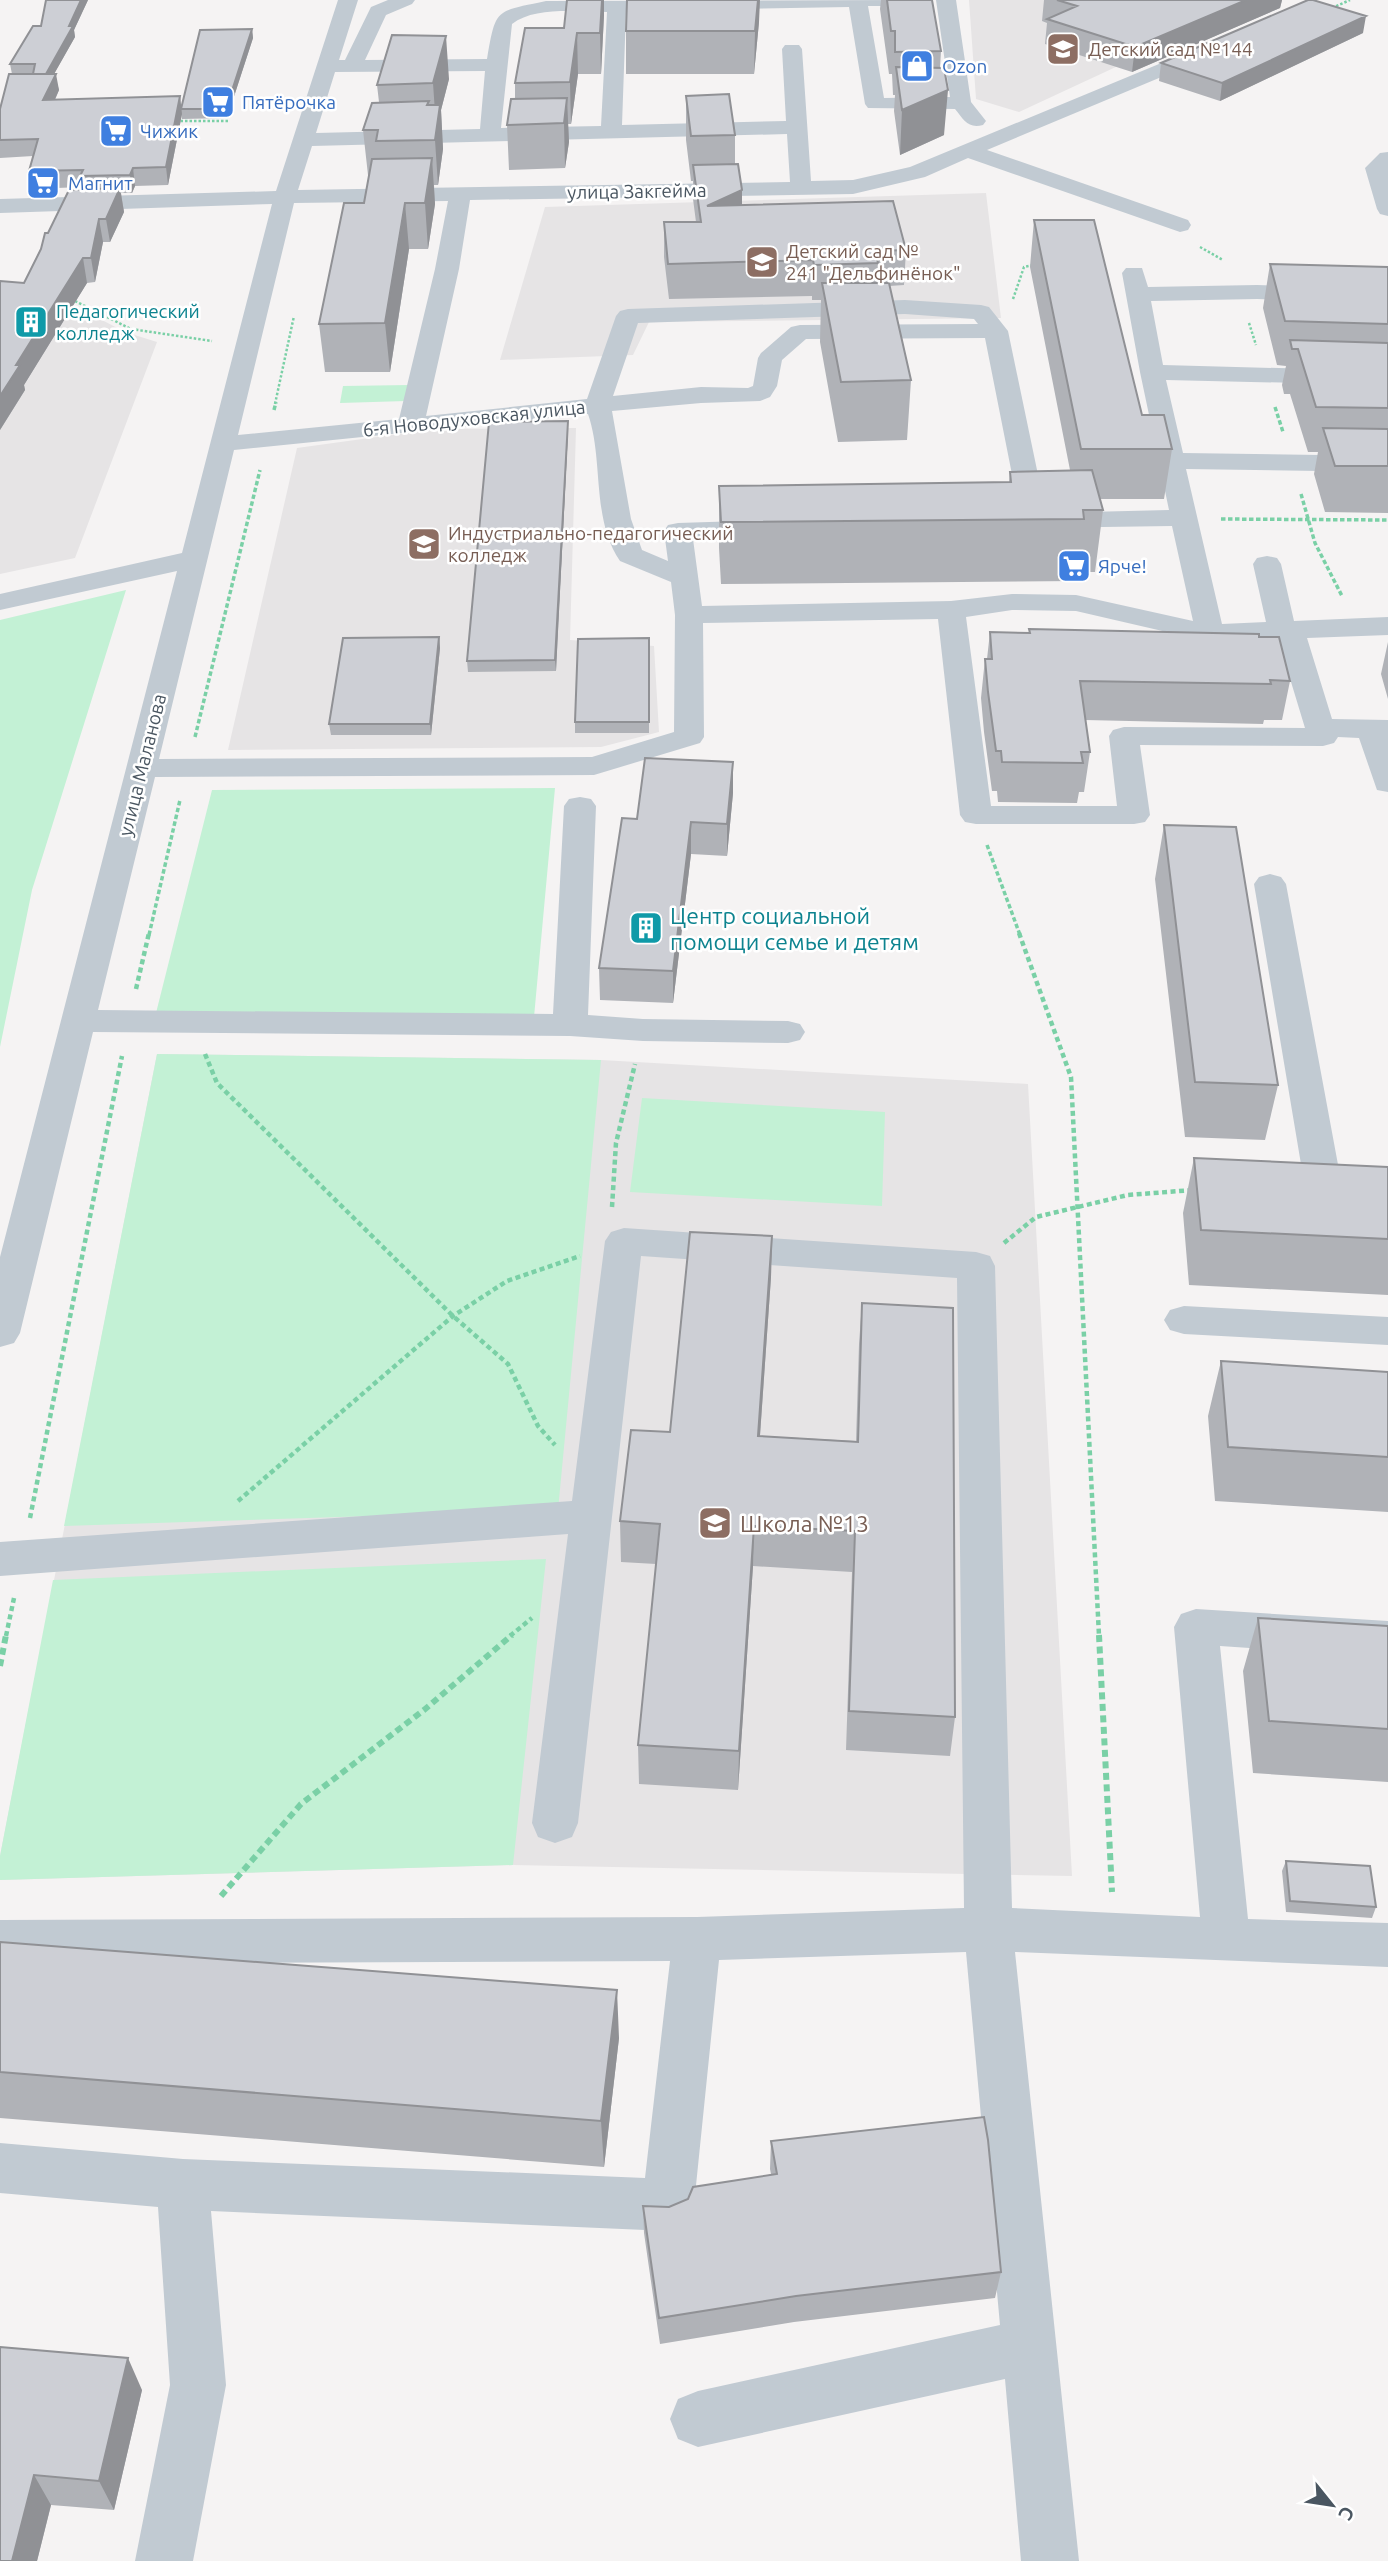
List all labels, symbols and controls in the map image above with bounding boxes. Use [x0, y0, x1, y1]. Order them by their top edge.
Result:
school or university icon: Детский сад №144 [1044, 30, 1082, 68]
place label: Детский сад №144 [1088, 38, 1253, 60]
shop icon: Ozon [898, 47, 936, 85]
place label: Ozon [942, 55, 987, 77]
supermarket icon: Пятёрочка [199, 83, 237, 121]
place label: Пятёрочка [242, 91, 336, 113]
supermarket icon: Чижик [97, 112, 135, 150]
place label: Чижик [140, 120, 198, 142]
supermarket icon: Магнит [24, 164, 62, 202]
place label: Магнит [68, 172, 133, 194]
street label: улица Закгейма [567, 179, 707, 203]
place label: Детский сад № 241 "Дельфинёнок" [786, 240, 961, 284]
school or university icon: Детский сад № 241 "Дельфинёнок" [743, 243, 781, 281]
place label: Педагогический колледж [56, 300, 200, 344]
building icon: Педагогический колледж [12, 303, 50, 341]
street label: 6-я Новодуховская улица [362, 395, 586, 441]
place label: Индустриально-педагогический колледж [448, 522, 734, 566]
school or university icon: Индустриально-педагогический колледж [405, 525, 443, 563]
supermarket icon: Ярче! [1055, 547, 1093, 585]
place label: Ярче! [1098, 555, 1147, 577]
street label: улица Маланова [114, 692, 170, 838]
place label: Центр социальной помощи семье и детям [670, 903, 919, 954]
building icon: Центр социальной помощи семье и детям [627, 909, 665, 947]
school or university icon: Школа №13 [696, 1504, 734, 1542]
place label: Школа №13 [740, 1511, 869, 1536]
north arrow [1297, 2470, 1367, 2540]
text: С [1334, 2503, 1359, 2524]

